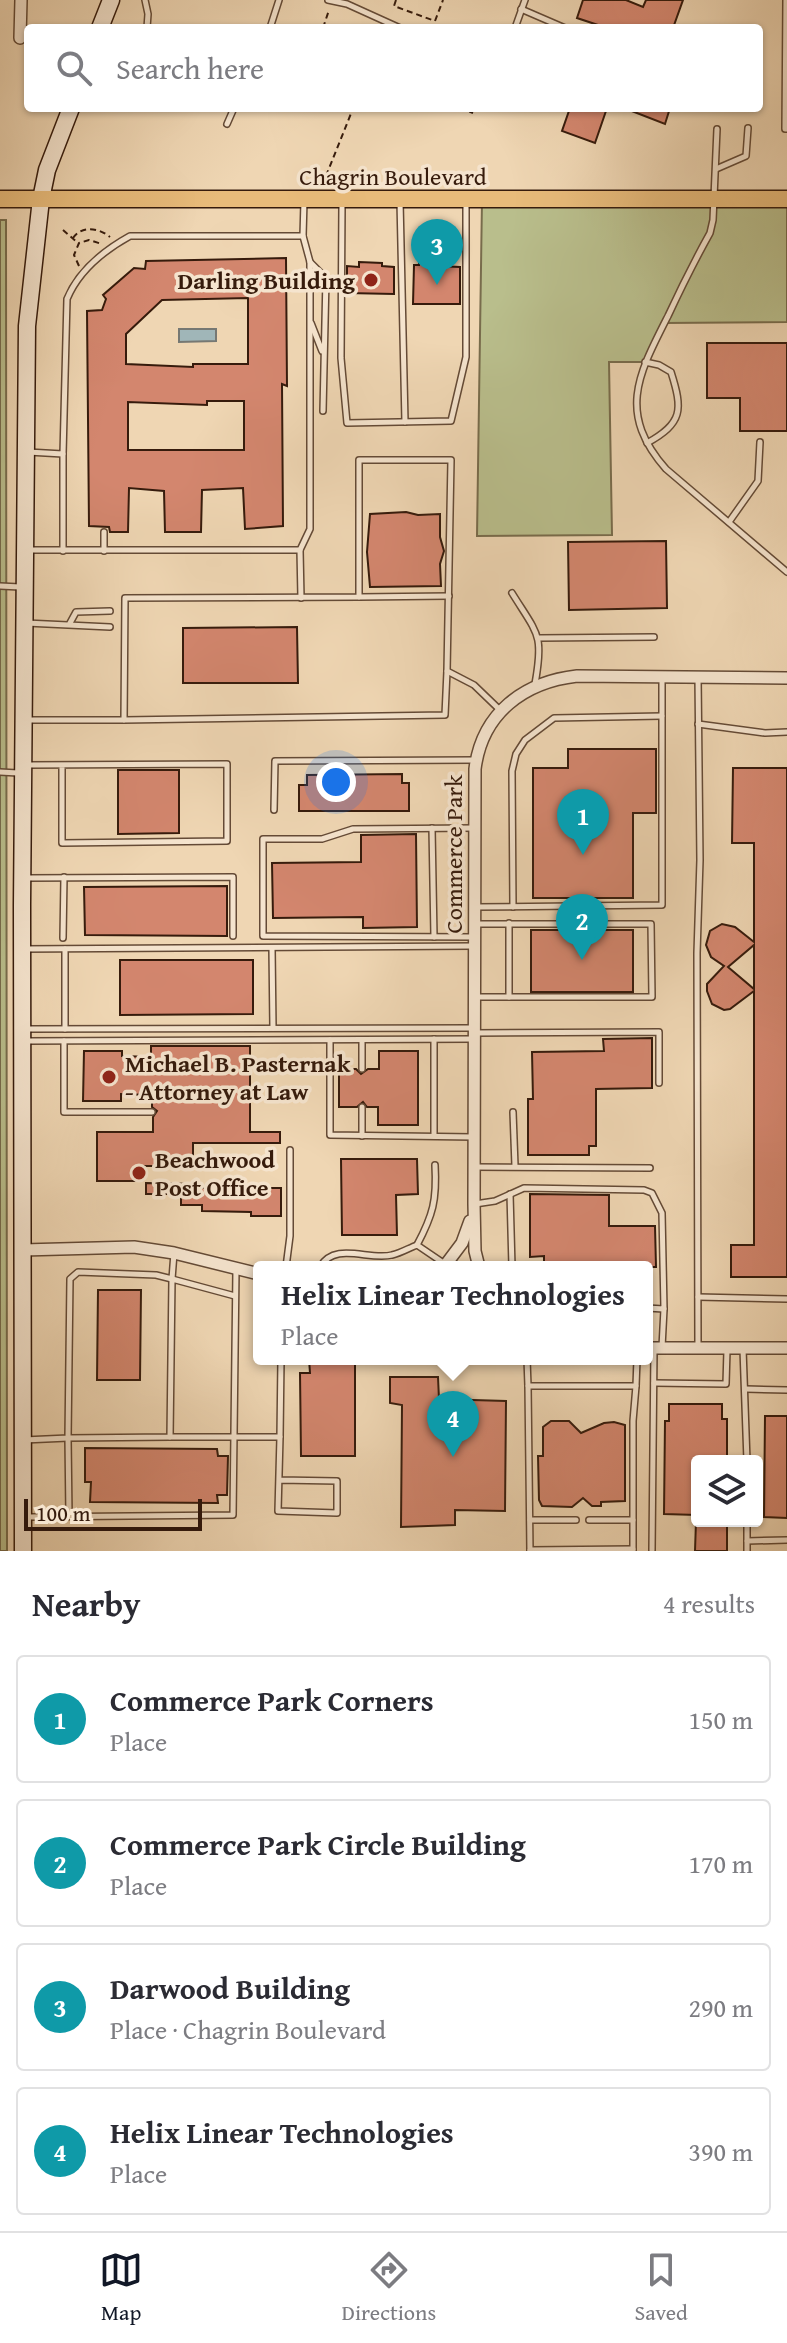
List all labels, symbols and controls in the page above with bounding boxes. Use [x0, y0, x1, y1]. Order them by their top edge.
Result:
search box [24, 24, 763, 112]
icon: search [52, 46, 96, 90]
text: Search here [116, 46, 264, 90]
street label: Chagrin Boulevard [299, 159, 487, 194]
pin: 3 [411, 219, 463, 285]
place label: Darling Building [178, 263, 355, 298]
marker: Darling Building [362, 271, 380, 289]
your location [316, 762, 356, 802]
street label: Commerce Park [436, 774, 471, 933]
pin: 1 [557, 789, 609, 855]
pin: 2 [556, 894, 608, 960]
place label: Michael B. Pasternak - Attorney at Law [125, 1046, 351, 1109]
marker: Michael B. Pasternak - Attorney at Law [100, 1068, 118, 1086]
place label: Beachwood Post Office [155, 1142, 275, 1205]
marker: Beachwood Post Office [130, 1164, 148, 1182]
popup [253, 1261, 653, 1365]
text: Helix Linear Technologies [281, 1272, 625, 1316]
text: Place [281, 1316, 338, 1355]
pin: 4 [427, 1391, 479, 1457]
map controls [691, 1455, 763, 1527]
button: layers [691, 1455, 763, 1527]
scale bar [24, 1495, 202, 1531]
text: 100 m [36, 1497, 91, 1529]
text: Nearby [32, 1579, 141, 1628]
text: 4 results [663, 1584, 755, 1623]
text: Commerce Park Corners [110, 1678, 434, 1722]
text: 1 [53, 1700, 67, 1739]
text: 150 m [688, 1700, 753, 1739]
text: Place [110, 1722, 167, 1761]
text: Commerce Park Circle Building [110, 1822, 526, 1866]
text: 2 [53, 1844, 67, 1883]
text: 170 m [688, 1844, 753, 1883]
text: Place [110, 1866, 167, 1905]
text: Darwood Building [110, 1966, 350, 2010]
text: 3 [53, 1988, 67, 2027]
text: 290 m [688, 1988, 753, 2027]
text: Place · Chagrin Boulevard [110, 2010, 386, 2049]
text: Helix Linear Technologies [110, 2110, 454, 2154]
text: 4 [53, 2132, 67, 2171]
text: 390 m [688, 2132, 753, 2171]
text: Place [110, 2154, 167, 2193]
tab: Map [99, 2248, 143, 2328]
tab: Directions [342, 2248, 436, 2328]
tab: Saved [635, 2248, 688, 2328]

